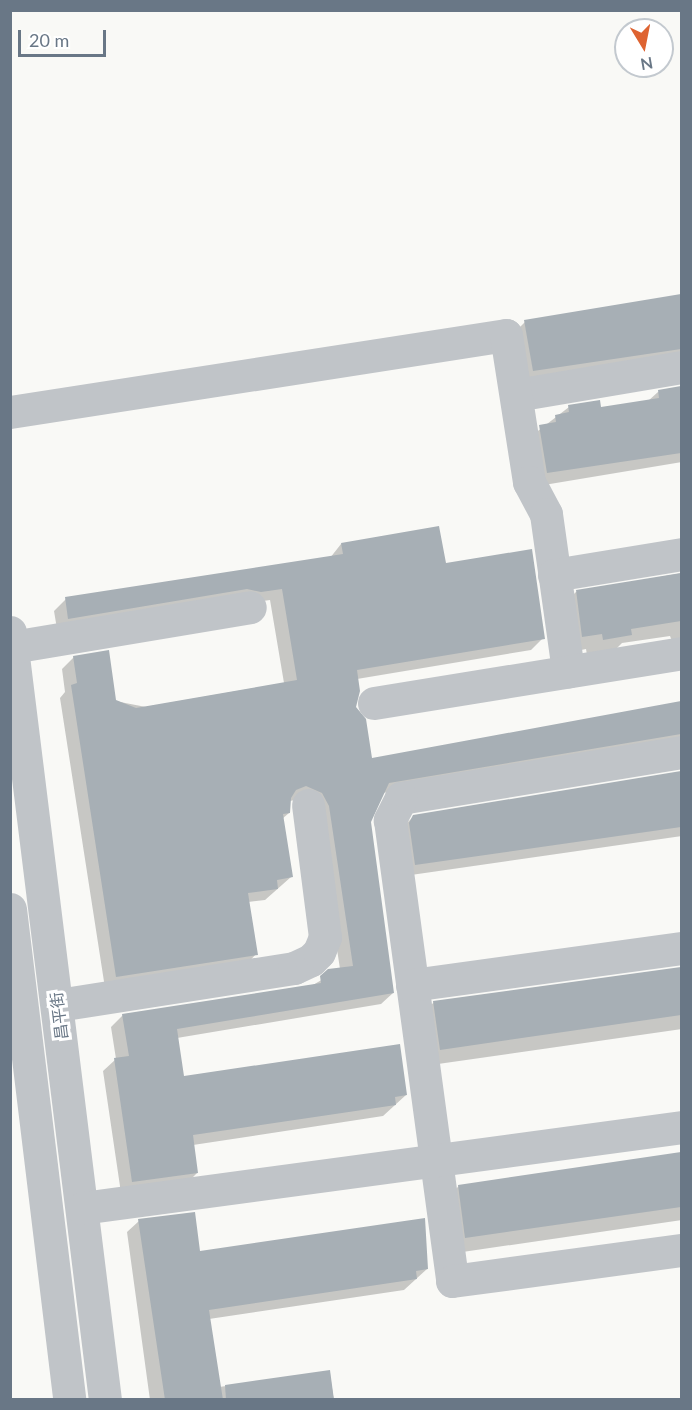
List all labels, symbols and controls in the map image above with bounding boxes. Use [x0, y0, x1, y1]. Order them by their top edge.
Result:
scale bar [21, 18, 110, 56]
north arrow [614, 18, 674, 78]
text: 20 m [29, 29, 69, 51]
text: N [639, 54, 655, 75]
street label: 昌平街 [47, 991, 71, 1041]

